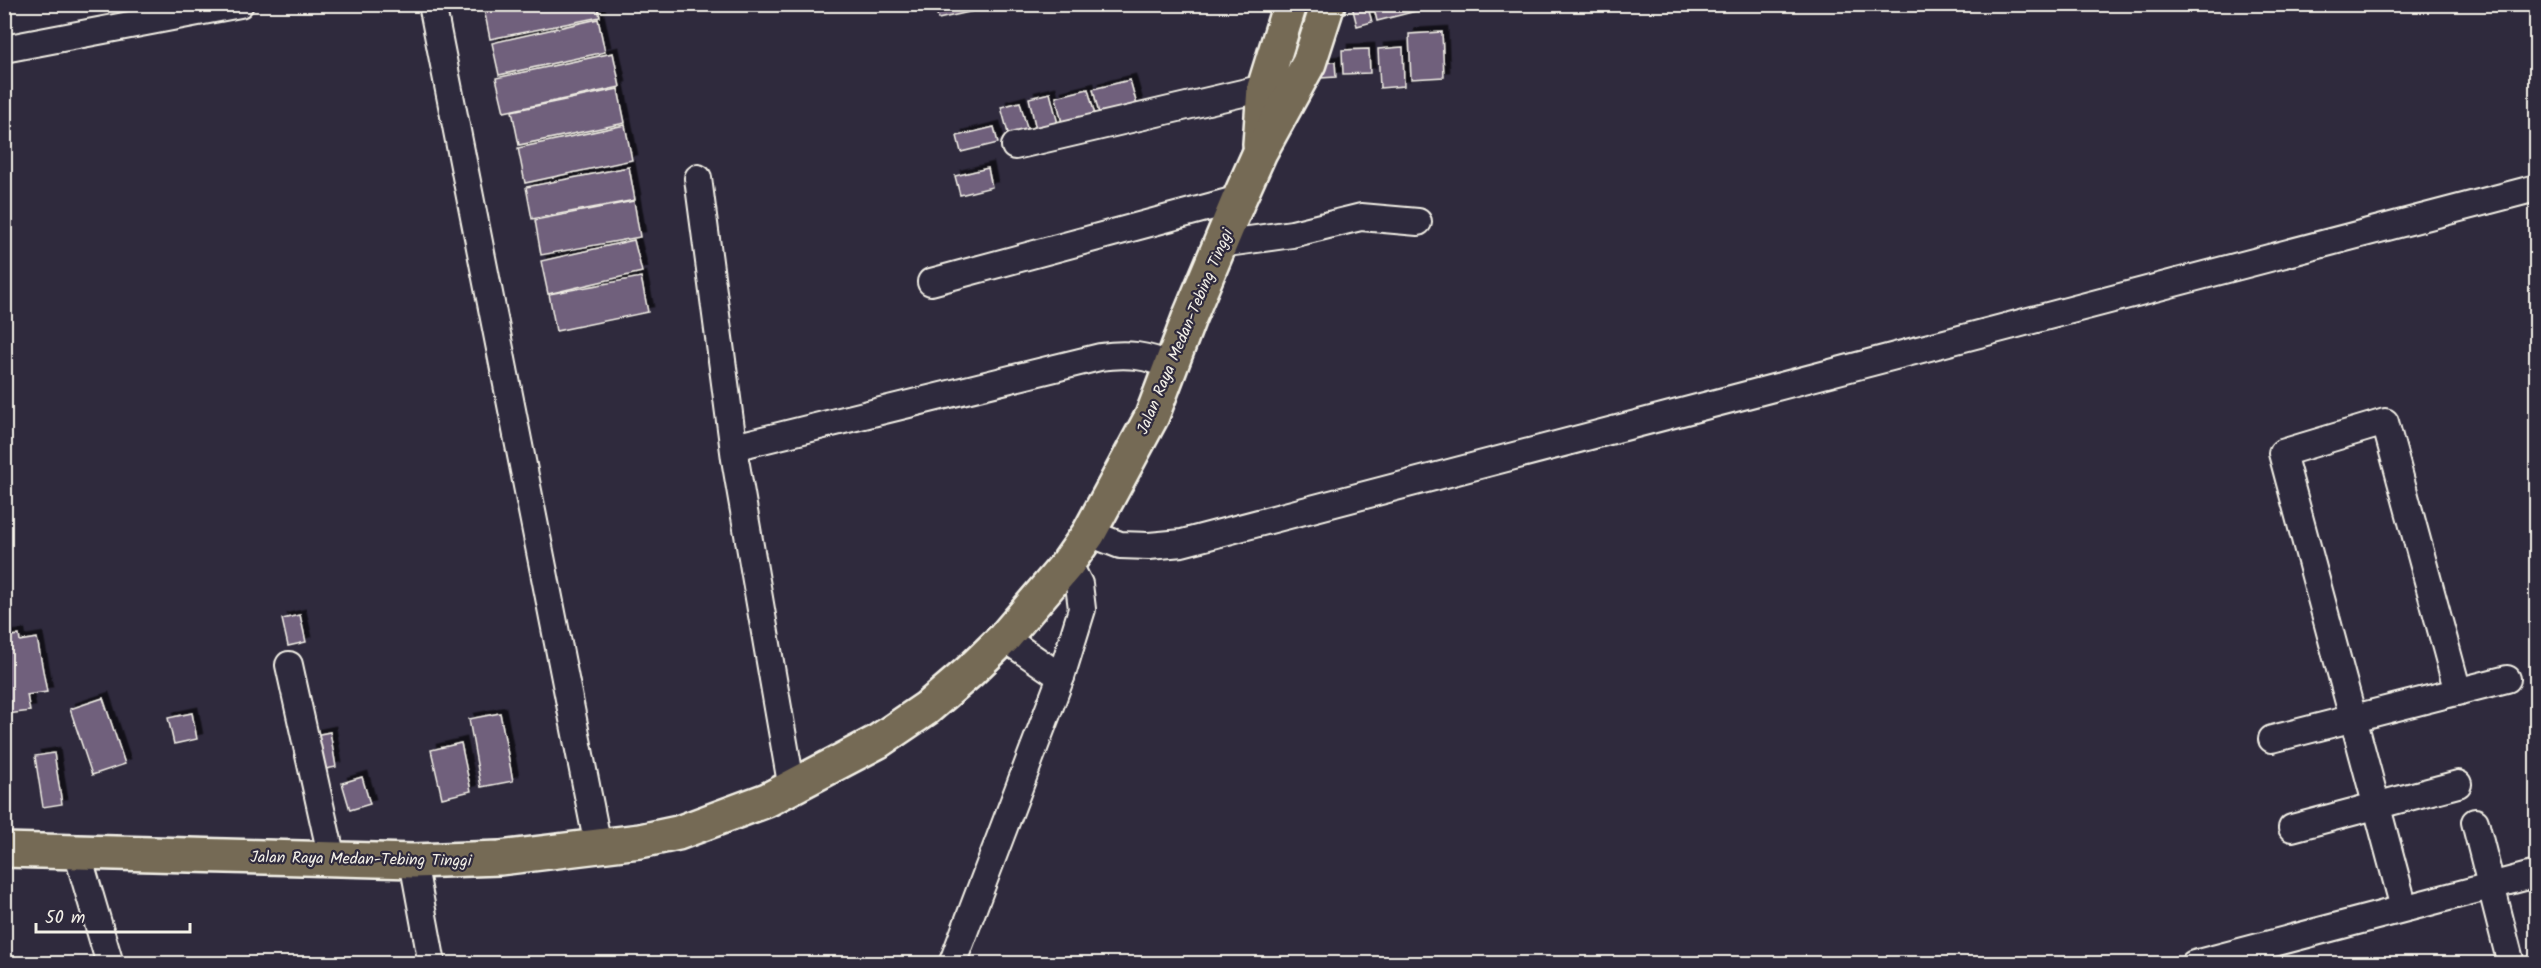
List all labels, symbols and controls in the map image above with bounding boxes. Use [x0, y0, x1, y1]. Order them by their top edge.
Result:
street label: Jalan Raya Medan-Tebing Tinggi [1131, 224, 1241, 438]
street label: Jalan Raya Medan-Tebing Tinggi [250, 845, 473, 874]
scale bar [36, 896, 190, 934]
text: 50 m [45, 904, 85, 933]

